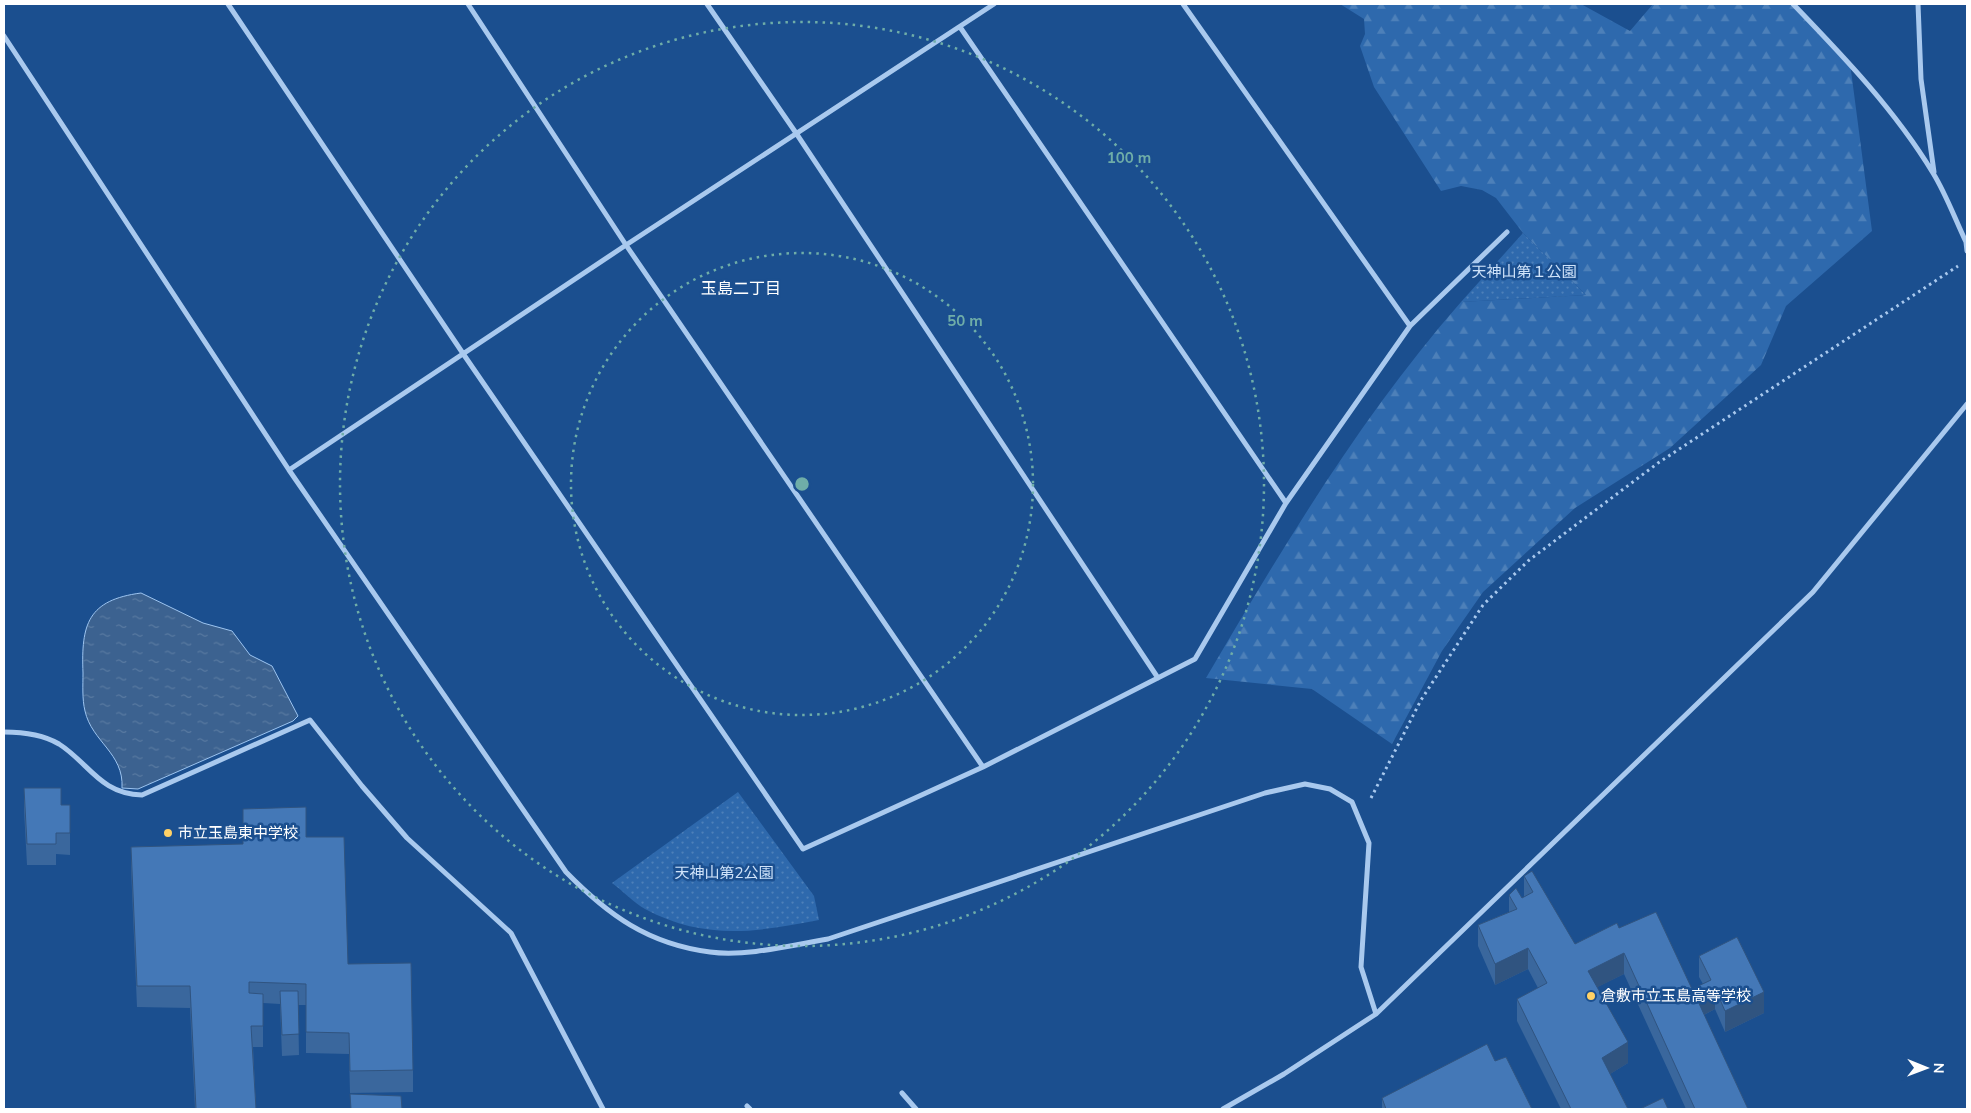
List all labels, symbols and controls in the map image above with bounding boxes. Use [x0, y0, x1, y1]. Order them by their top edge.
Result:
text: 100 m [1107, 148, 1151, 167]
park label: 天神山第１公園 [1471, 262, 1577, 281]
district label: 玉島二丁目 [701, 278, 781, 298]
text: 50 m [947, 311, 983, 330]
centre of rings [793, 475, 811, 493]
place label: 市立玉島東中学校 [178, 823, 298, 842]
marker: 市立玉島東中学校 [162, 827, 174, 839]
park label: 天神山第2公園 [674, 863, 774, 882]
place label: 倉敷市立玉島高等学校 [1601, 986, 1751, 1005]
marker: 倉敷市立玉島高等学校 [1585, 990, 1597, 1002]
north arrow [1901, 1043, 1951, 1093]
text: N [1930, 1063, 1948, 1074]

